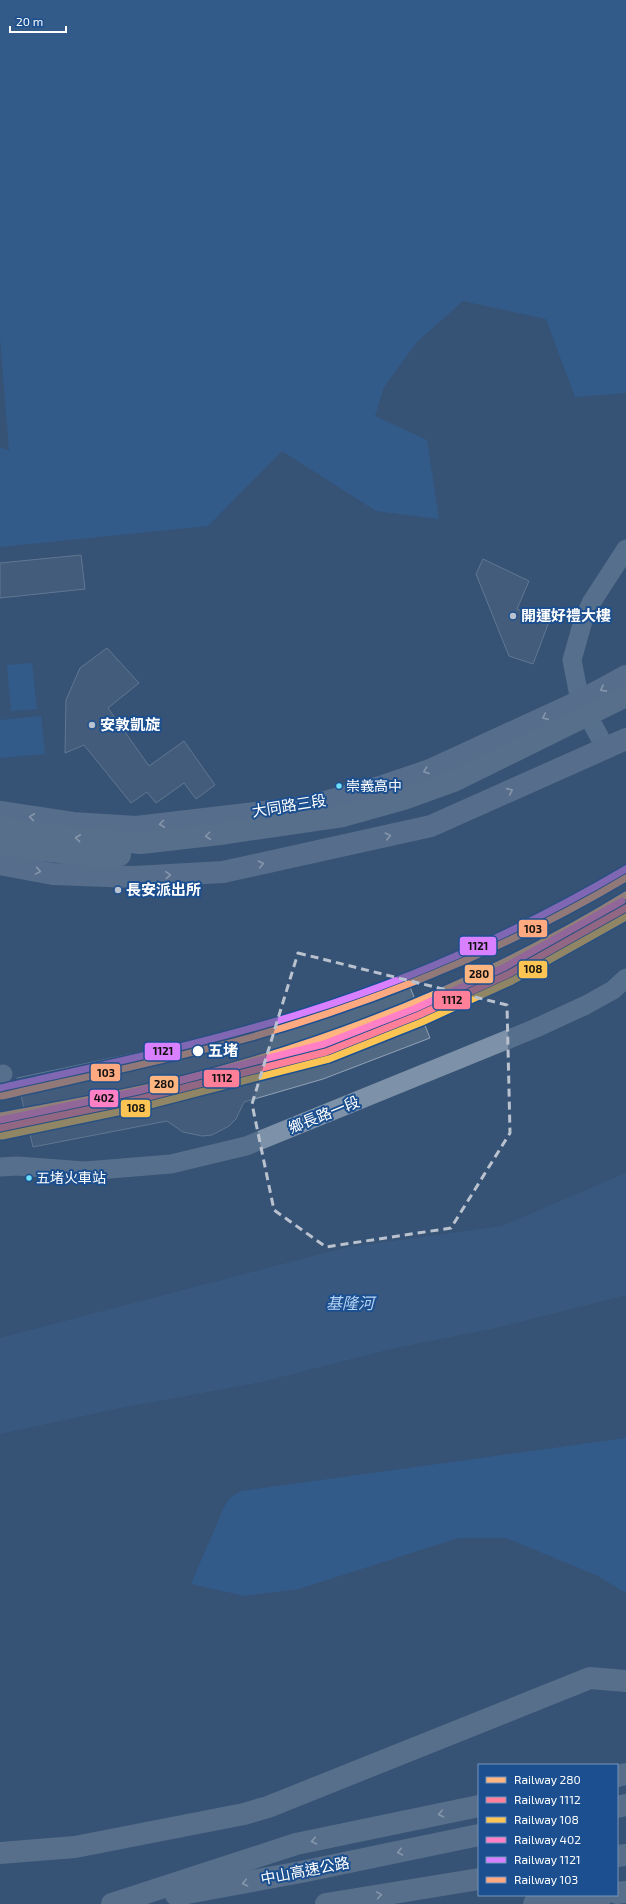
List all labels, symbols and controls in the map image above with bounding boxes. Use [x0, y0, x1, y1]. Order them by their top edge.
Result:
scale bar [10, 8, 66, 34]
text: 20 m [16, 14, 43, 28]
place label: 開運好禮大樓 [521, 606, 611, 624]
marker: 開運好禮大樓 [508, 611, 518, 621]
one-way arrow [600, 684, 607, 691]
one-way arrow [541, 712, 549, 720]
place label: 安敦凱旋 [100, 715, 161, 733]
marker: 安敦凱旋 [87, 720, 97, 730]
one-way arrow [423, 766, 430, 774]
place label: 崇義高中 [346, 777, 402, 794]
marker: 崇義高中 [334, 781, 344, 791]
one-way arrow [506, 788, 513, 796]
street label: 大同路三段 [250, 790, 327, 820]
one-way arrow [29, 813, 35, 822]
one-way arrow [159, 819, 165, 828]
one-way arrow [205, 831, 211, 840]
one-way arrow [385, 832, 391, 840]
one-way arrow [75, 834, 81, 843]
one-way arrow [258, 861, 264, 869]
one-way arrow [35, 866, 41, 875]
one-way arrow [165, 871, 171, 880]
place label: 長安派出所 [126, 880, 201, 898]
marker: 長安派出所 [113, 885, 123, 895]
line badge: 103 [518, 919, 548, 938]
text: 103 [524, 922, 542, 935]
line badge: 1121 [459, 936, 497, 956]
text: 1121 [468, 939, 488, 952]
line badge: 108 [518, 960, 548, 979]
text: 108 [524, 962, 542, 975]
line badge: 280 [464, 964, 494, 984]
text: 280 [469, 967, 489, 980]
line badge: 1112 [433, 990, 471, 1010]
text: 1112 [442, 993, 462, 1006]
place label: 五堵 [208, 1041, 238, 1059]
line badge: 1121 [144, 1042, 181, 1061]
text: 1121 [153, 1044, 173, 1057]
marker: 五堵 [191, 1044, 205, 1058]
line badge: 103 [90, 1063, 121, 1082]
text: 103 [97, 1066, 115, 1079]
line badge: 1112 [203, 1069, 240, 1088]
text: 1112 [212, 1071, 232, 1084]
line badge: 280 [149, 1075, 179, 1094]
text: 280 [154, 1077, 174, 1090]
line badge: 402 [89, 1089, 119, 1108]
text: 402 [94, 1091, 114, 1104]
street label: 鄉長路一段 [285, 1092, 362, 1136]
line badge: 108 [120, 1099, 151, 1118]
text: 108 [127, 1101, 145, 1114]
place label: 五堵火車站 [36, 1169, 106, 1186]
marker: 五堵火車站 [24, 1173, 34, 1183]
water label: 基隆河 [326, 1293, 377, 1312]
legend [478, 1764, 618, 1896]
text: Railway 280 [514, 1772, 581, 1786]
text: Railway 1112 [514, 1792, 581, 1806]
one-way arrow [438, 1809, 444, 1817]
text: Railway 108 [514, 1812, 579, 1826]
text: Railway 402 [514, 1832, 581, 1846]
one-way arrow [311, 1836, 317, 1844]
one-way arrow [397, 1847, 403, 1855]
text: Railway 1121 [514, 1852, 581, 1866]
street label: 中山高速公路 [259, 1853, 351, 1887]
text: Railway 103 [514, 1872, 578, 1886]
one-way arrow [242, 1878, 248, 1886]
one-way arrow [376, 1892, 382, 1900]

